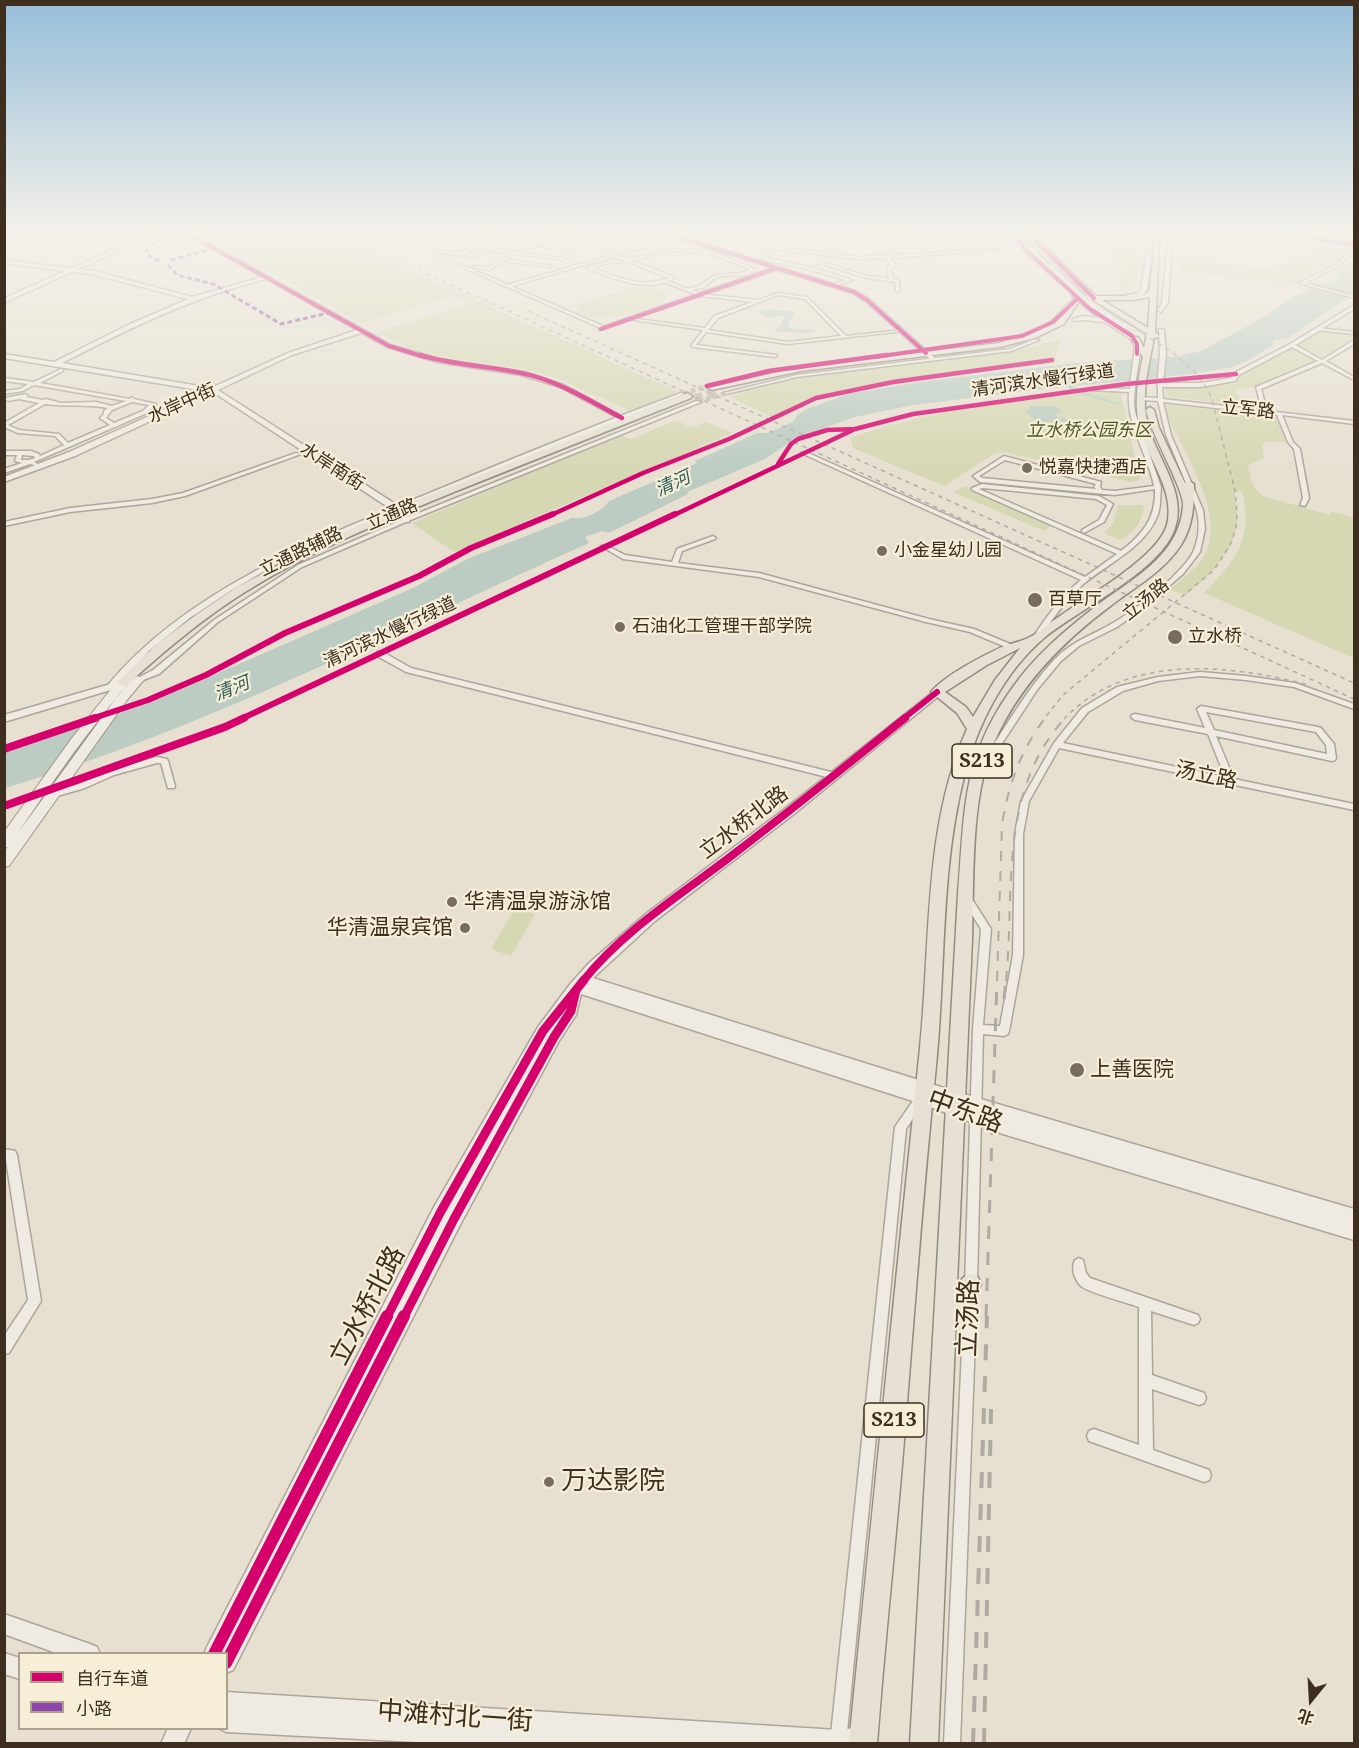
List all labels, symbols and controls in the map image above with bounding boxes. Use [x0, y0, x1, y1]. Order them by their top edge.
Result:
street label: 清河滨水慢行绿道 [970, 360, 1116, 402]
street label: 水岸中街 [145, 379, 219, 429]
street label: 立军路 [1220, 396, 1276, 424]
park label: 立水桥公园东区 [1026, 420, 1152, 442]
street label: 水岸南街 [296, 438, 368, 496]
place label: 悦嘉快捷酒店 [1039, 457, 1147, 479]
marker: 悦嘉快捷酒店 [1020, 461, 1034, 475]
water label: 清河 [652, 467, 694, 501]
street label: 立通路 [363, 495, 421, 535]
street label: 立通路辅路 [256, 523, 346, 581]
place label: 小金星幼儿园 [894, 540, 1002, 562]
marker: 小金星幼儿园 [875, 544, 889, 558]
street label: 立汤路 [1118, 575, 1174, 625]
place label: 百草厅 [1048, 589, 1102, 611]
marker: 百草厅 [1026, 591, 1044, 609]
street label: 清河滨水慢行绿道 [320, 593, 460, 673]
place label: 石油化工管理干部学院 [632, 616, 812, 638]
marker: 石油化工管理干部学院 [613, 620, 627, 634]
place label: 立水桥 [1188, 626, 1242, 648]
marker: 立水桥 [1166, 628, 1184, 646]
water label: 清河 [211, 672, 253, 706]
road number: S213 [952, 744, 1012, 778]
street label: 汤立路 [1173, 757, 1239, 795]
street label: 立水桥北路 [694, 781, 794, 865]
place label: 华清温泉游泳馆 [464, 889, 611, 915]
marker: 华清温泉游泳馆 [445, 895, 459, 909]
place label: 华清温泉宾馆 [327, 915, 453, 941]
marker: 华清温泉宾馆 [458, 921, 472, 935]
place label: 上善医院 [1090, 1057, 1174, 1083]
marker: 上善医院 [1068, 1061, 1086, 1079]
street label: 中东路 [923, 1084, 1007, 1140]
street label: 立水桥北路 [324, 1241, 412, 1371]
street label: 立汤路 [952, 1278, 986, 1358]
road number: S213 [864, 1403, 924, 1437]
place label: 万达影院 [561, 1466, 665, 1498]
marker: 万达影院 [542, 1475, 556, 1489]
legend [18, 1652, 228, 1730]
text: 自行车道 [76, 1666, 148, 1690]
north arrow [1281, 1670, 1341, 1730]
text: 小路 [76, 1696, 112, 1720]
street label: 中滩村北一街 [376, 1696, 534, 1738]
text: 北 [1294, 1704, 1316, 1730]

